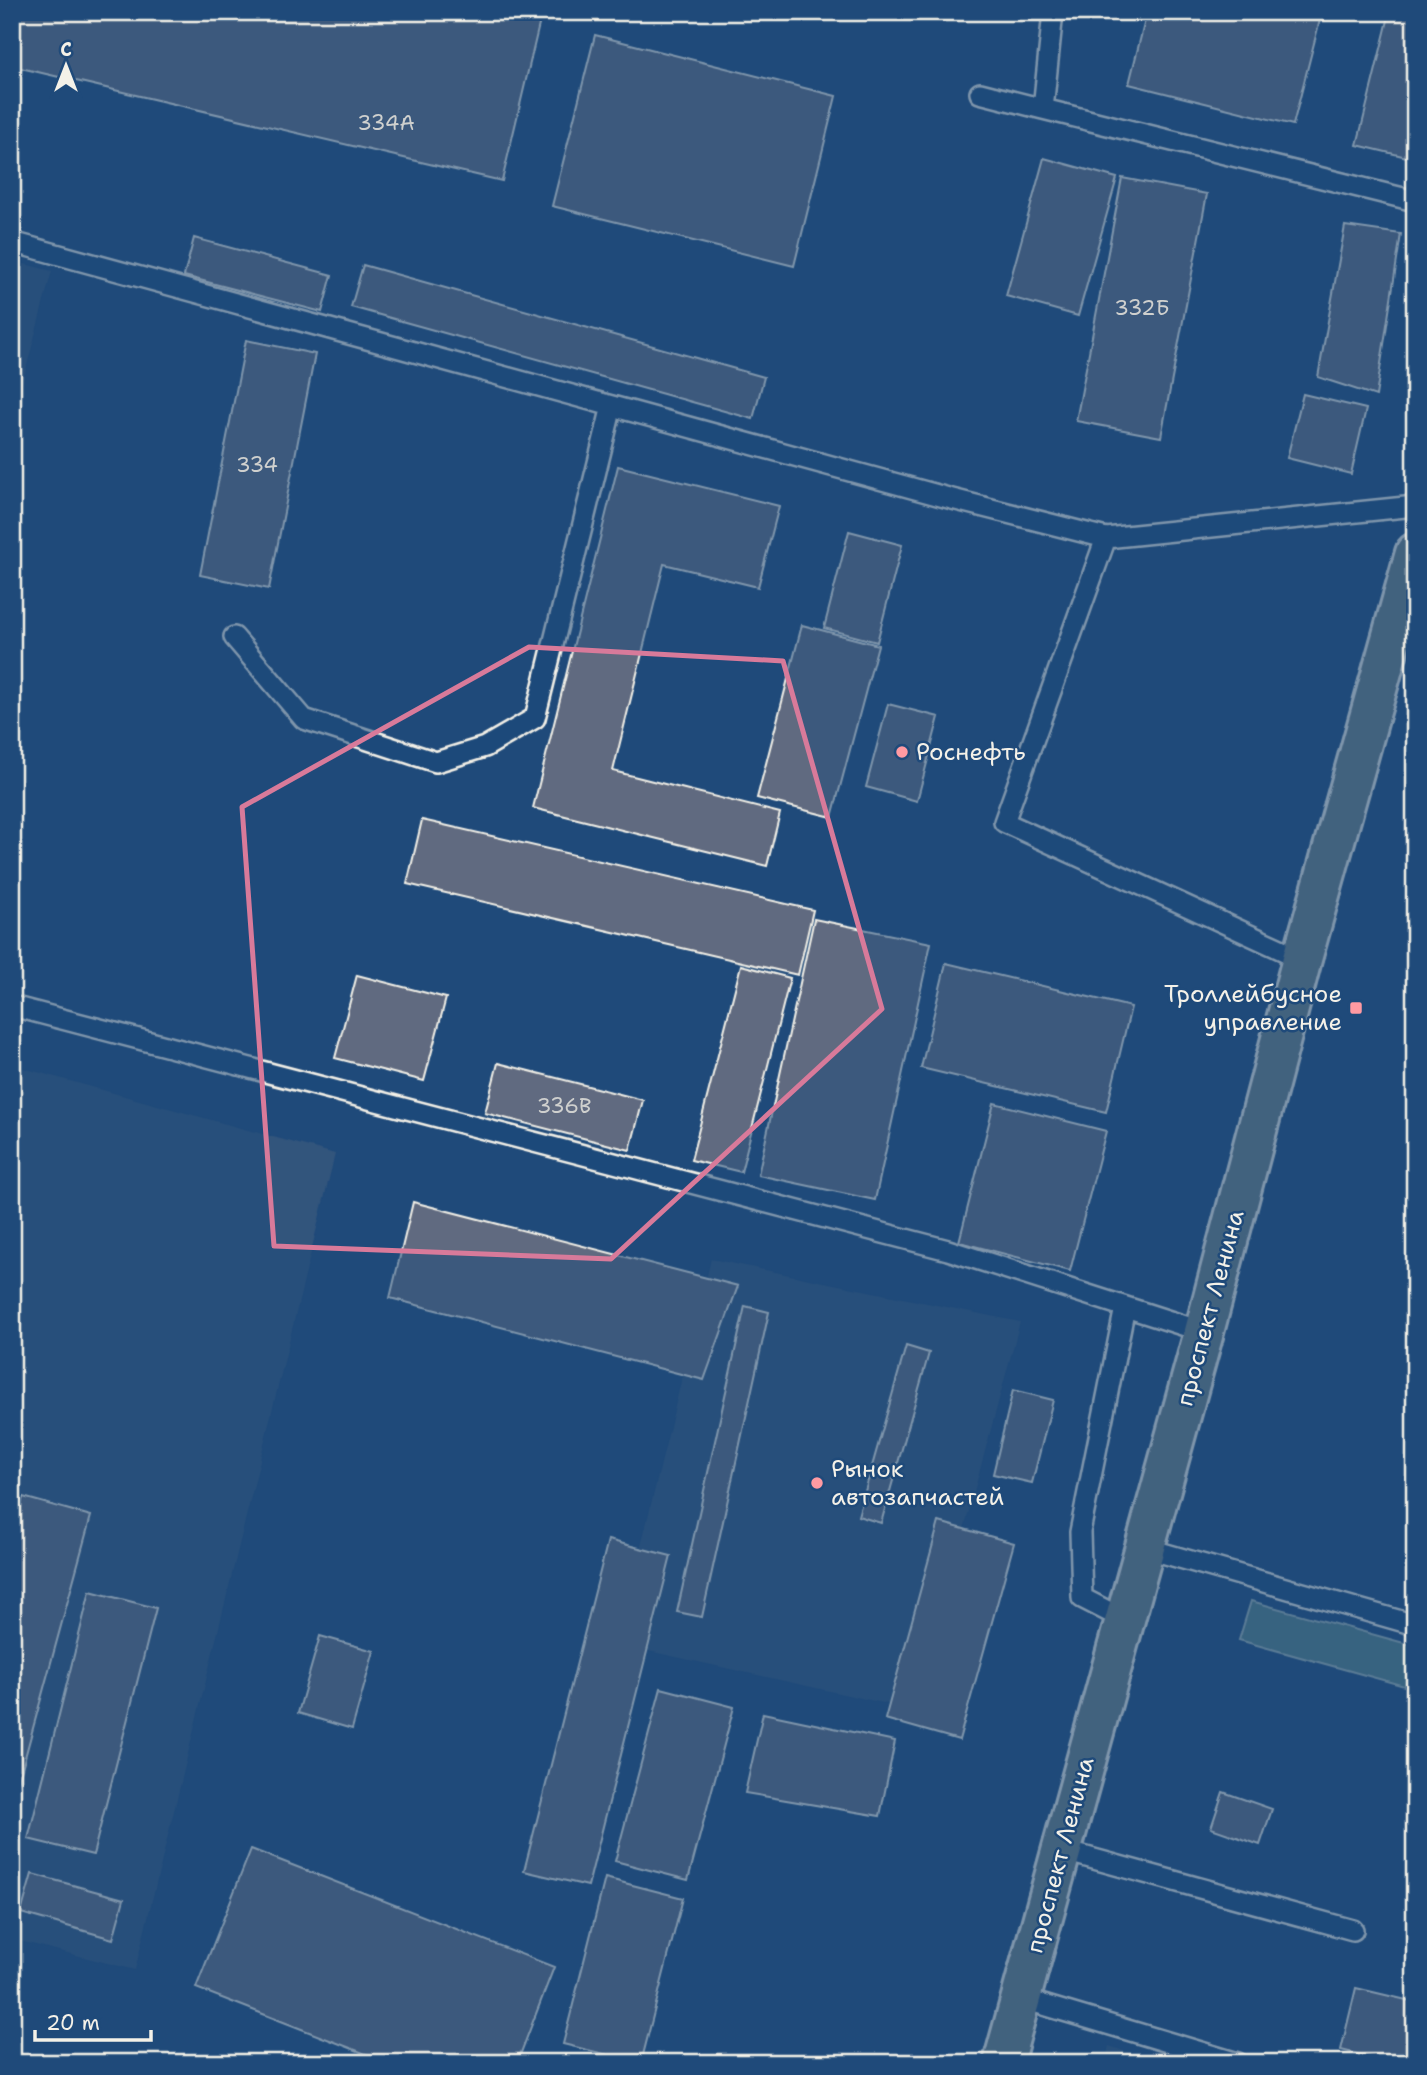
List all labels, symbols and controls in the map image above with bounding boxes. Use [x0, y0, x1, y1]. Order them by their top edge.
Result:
north arrow [32, 32, 102, 102]
text: С [60, 37, 72, 62]
house number: 334А [357, 109, 415, 137]
house number: 332Б [1114, 294, 1170, 322]
house number: 334 [236, 451, 278, 479]
place label: Роснефть [916, 736, 1026, 768]
marker: Роснефть [894, 744, 910, 760]
place label: Троллейбусное управление [1164, 978, 1342, 1038]
marker: Троллейбусное управление [1348, 1000, 1364, 1016]
house number: 336В [537, 1092, 591, 1120]
street label: проспект Ленина [1168, 1206, 1252, 1410]
place label: Рынок автозапчастей [831, 1453, 1004, 1513]
marker: Рынок автозапчастей [809, 1475, 825, 1491]
street label: проспект Ленина [1018, 1753, 1102, 1957]
scale bar [35, 1998, 150, 2042]
text: 20 m [46, 2009, 100, 2037]

